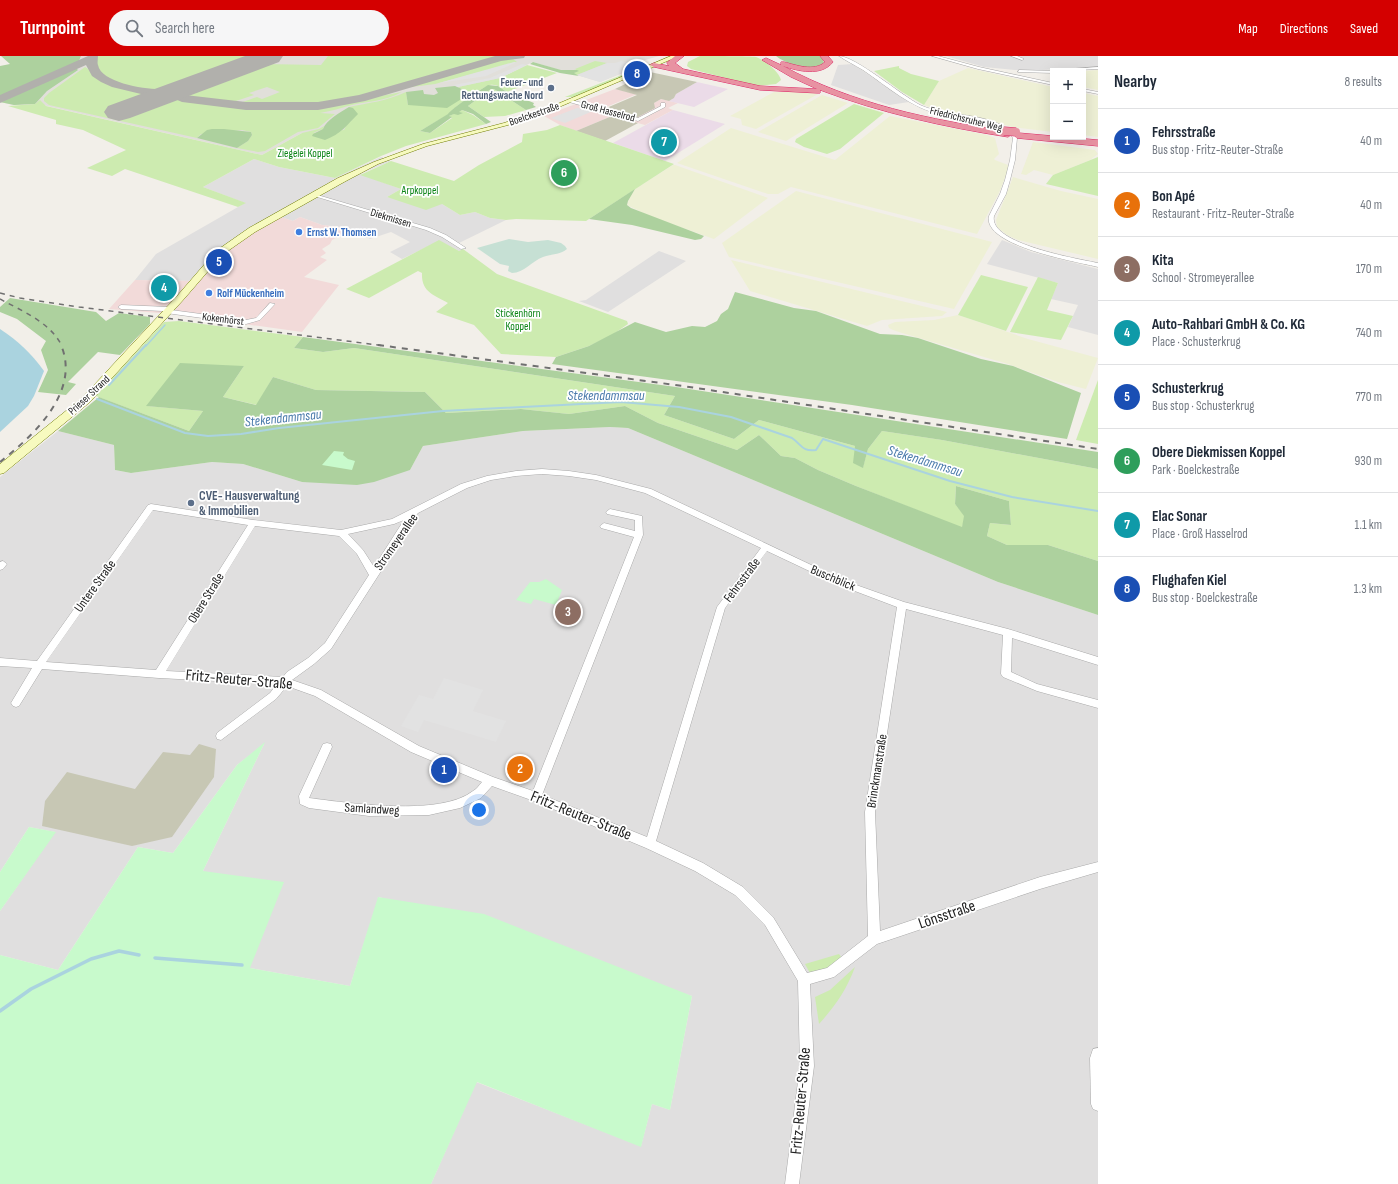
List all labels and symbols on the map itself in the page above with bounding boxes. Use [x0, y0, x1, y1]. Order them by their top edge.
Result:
pin: 8 [624, 59, 650, 89]
place label: Feuer- und Rettungswache Nord [462, 76, 543, 102]
marker: Feuer- und Rettungswache Nord [546, 83, 556, 93]
street label: Groß Hasselrod [579, 98, 637, 125]
street label: Boelckestraße [507, 99, 561, 129]
street label: Friedrichsruher Weg [928, 104, 1004, 134]
pin: 7 [651, 127, 677, 157]
park label: Ziegelei Koppel [278, 147, 333, 160]
pin: 6 [551, 158, 577, 188]
park label: Arpkoppel [401, 184, 438, 197]
street label: Diekmissen [369, 206, 413, 230]
place label: Ernst W. Thomsen [307, 226, 376, 239]
marker: Ernst W. Thomsen [294, 227, 304, 237]
pin: 5 [206, 247, 232, 277]
pin: 4 [151, 273, 177, 303]
place label: Rolf Mückenheim [217, 287, 284, 300]
marker: Rolf Mückenheim [204, 288, 214, 298]
park label: Stickenhörn Koppel [496, 307, 541, 333]
street label: Kokenhörst [201, 310, 245, 328]
street label: Prieser Strand [66, 372, 113, 418]
water label: Stekendammsau [567, 387, 645, 404]
water label: Stekendammsau [244, 405, 322, 430]
water label: Stekendammsau [886, 442, 965, 480]
place label: CVE- Hausverwaltung & Immobilien [199, 488, 300, 519]
marker: CVE- Hausverwaltung & Immobilien [186, 498, 196, 508]
street label: Stromeyerallee [371, 510, 421, 574]
street label: Fehrsstraße [720, 555, 764, 605]
street label: Untere Straße [71, 557, 119, 615]
street label: Buschblick [808, 561, 858, 595]
street label: Obere Straße [184, 570, 228, 626]
pin: 3 [555, 597, 581, 627]
street label: Fritz-Reuter-Straße [185, 666, 293, 694]
street label: Brinckmanstraße [863, 733, 891, 809]
pin: 2 [507, 754, 533, 784]
pin: 1 [431, 755, 457, 785]
street label: Fritz-Reuter-Straße [528, 787, 634, 845]
street label: Samlandweg [344, 800, 400, 818]
your location [469, 800, 489, 820]
street label: Lönsstraße [916, 896, 978, 934]
street label: Fritz-Reuter-Straße [787, 1047, 815, 1155]

